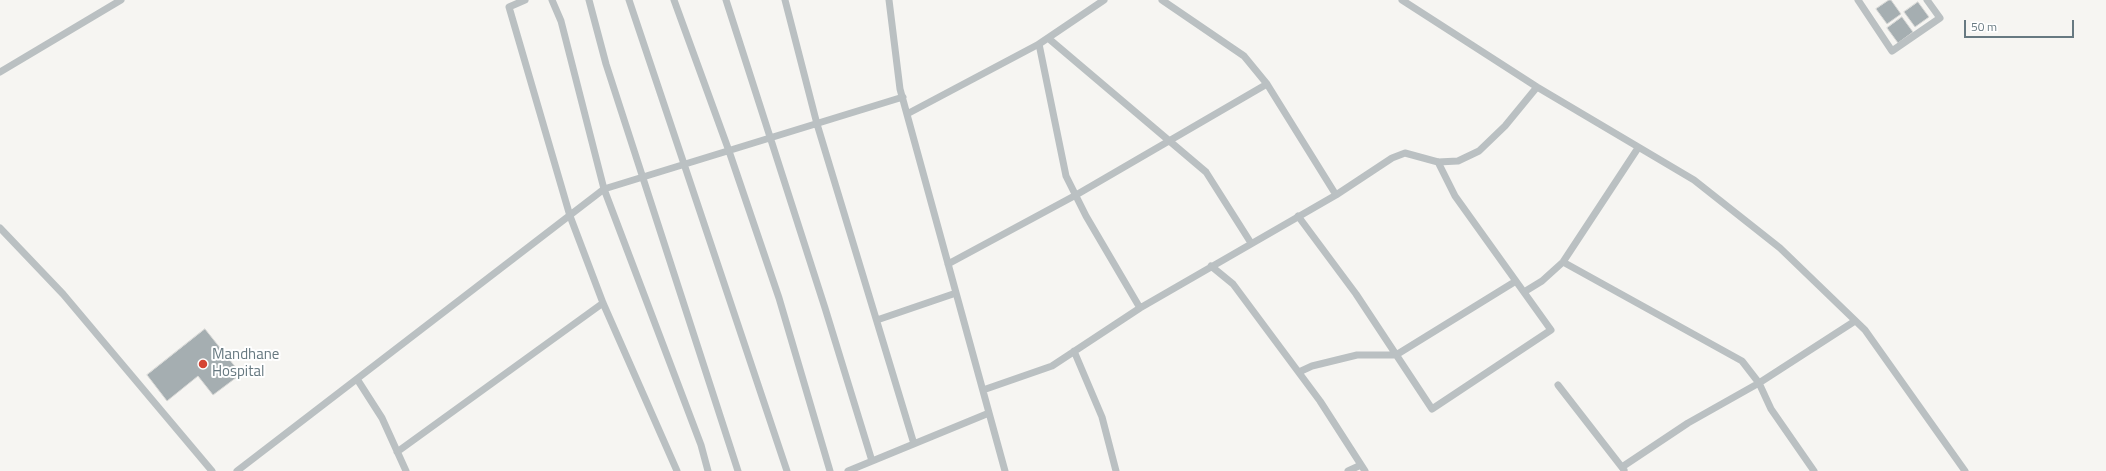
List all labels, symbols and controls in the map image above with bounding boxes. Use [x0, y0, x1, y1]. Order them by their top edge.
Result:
scale bar [1966, 12, 2076, 38]
text: 50 m [1971, 17, 1997, 36]
place label: Mandhane Hospital [212, 346, 279, 381]
marker: Mandhane Hospital [197, 358, 209, 370]

